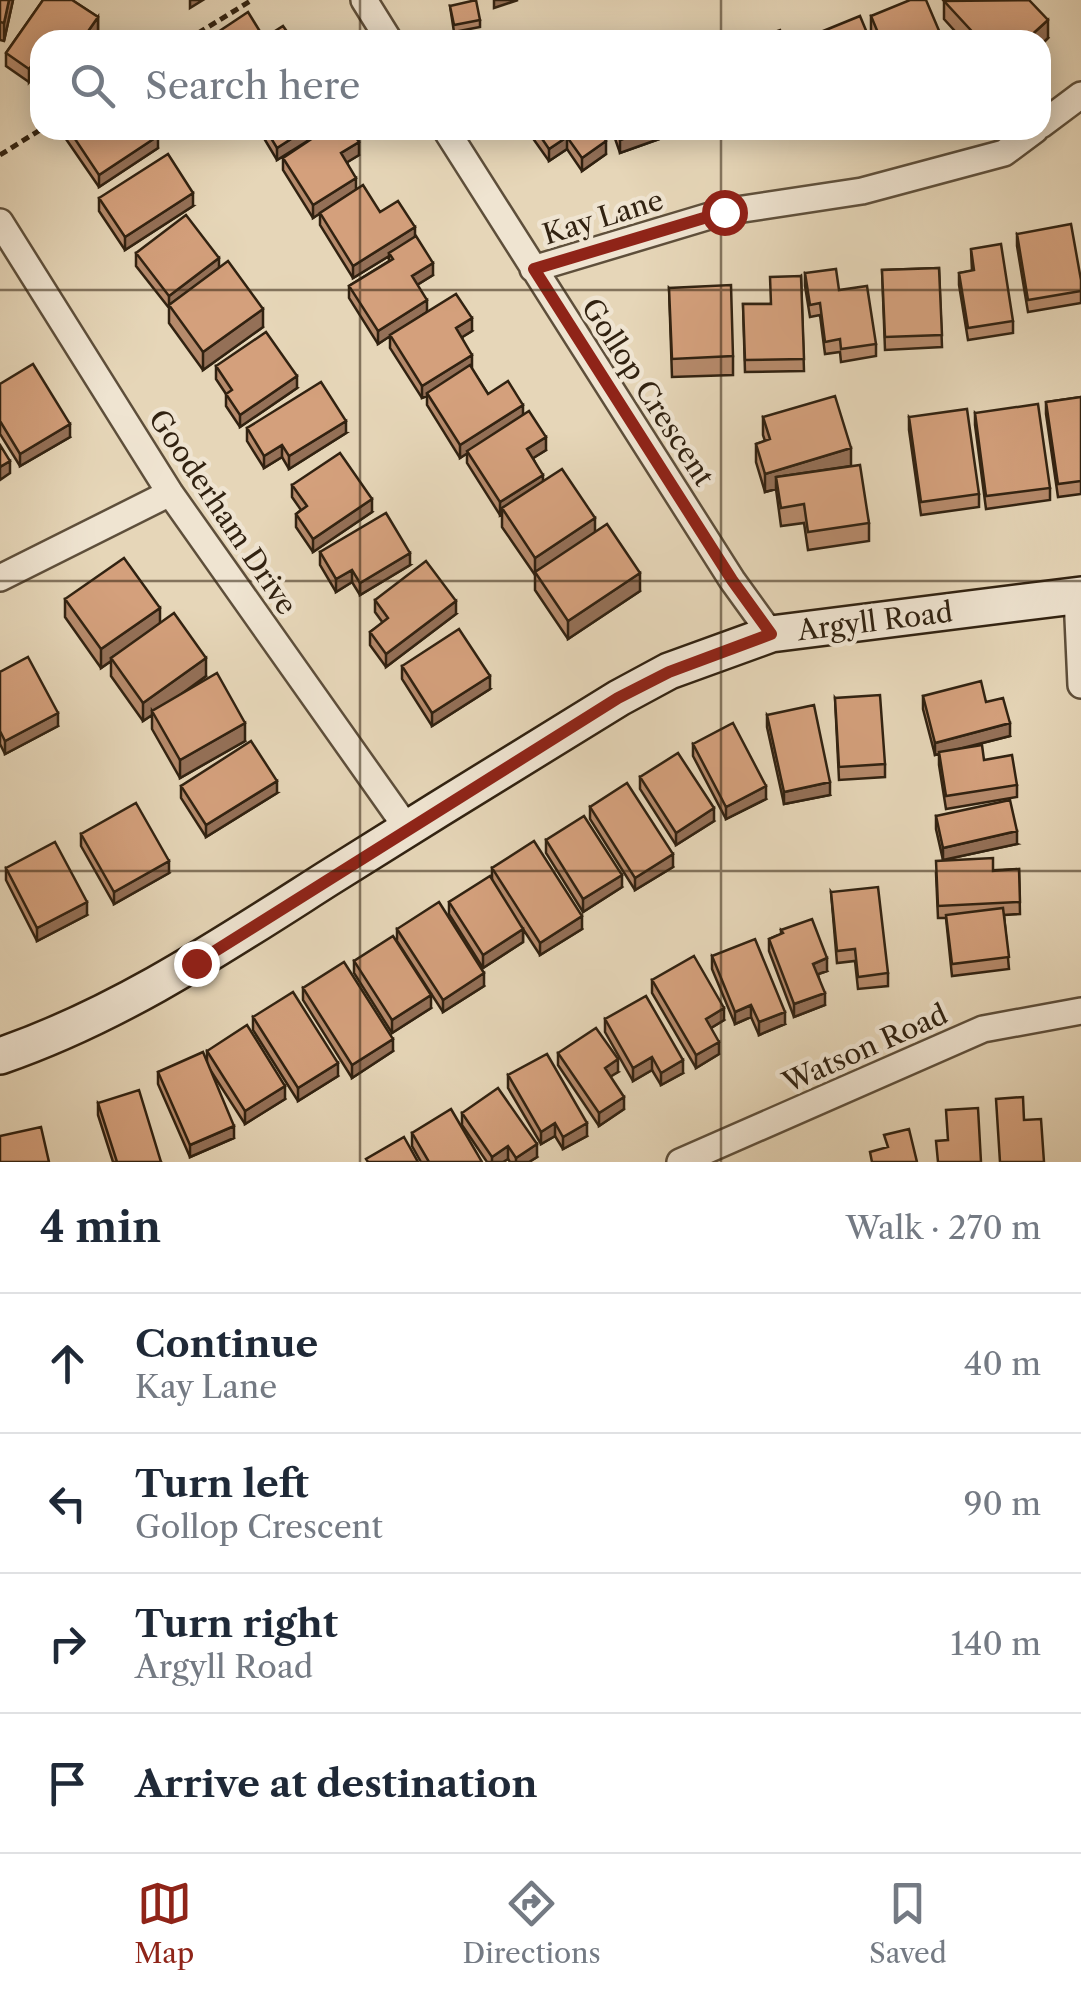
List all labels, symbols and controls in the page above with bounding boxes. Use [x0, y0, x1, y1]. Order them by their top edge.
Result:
search box [30, 30, 1051, 140]
icon: search [65, 58, 120, 113]
text: Search here [145, 62, 360, 109]
street label: Kay Lane [539, 183, 667, 251]
route start [702, 190, 748, 236]
street label: Gollop Crescent [575, 292, 721, 492]
street label: Gooderham Drive [142, 403, 304, 621]
street label: Argyll Road [795, 595, 954, 648]
route end [174, 941, 220, 987]
street label: Watson Road [777, 997, 953, 1100]
text: 4 min [40, 1201, 161, 1253]
text: Walk · 270 m [846, 1208, 1041, 1247]
text: Continue [135, 1320, 318, 1367]
icon: ahead [40, 1336, 95, 1391]
text: 40 m [964, 1344, 1041, 1383]
text: Kay Lane [135, 1367, 277, 1406]
text: Turn left [135, 1460, 309, 1507]
icon: left [40, 1476, 95, 1531]
text: 90 m [964, 1484, 1041, 1523]
text: Gollop Crescent [135, 1507, 383, 1546]
text: Turn right [135, 1600, 338, 1647]
icon: right [40, 1616, 95, 1671]
text: 140 m [950, 1624, 1041, 1663]
text: Argyll Road [135, 1647, 313, 1686]
icon: arrive [40, 1756, 95, 1811]
text: Arrive at destination [135, 1760, 538, 1807]
tab: Map [134, 1876, 194, 1970]
tab: Directions [462, 1876, 601, 1970]
tab: Saved [869, 1876, 947, 1970]

